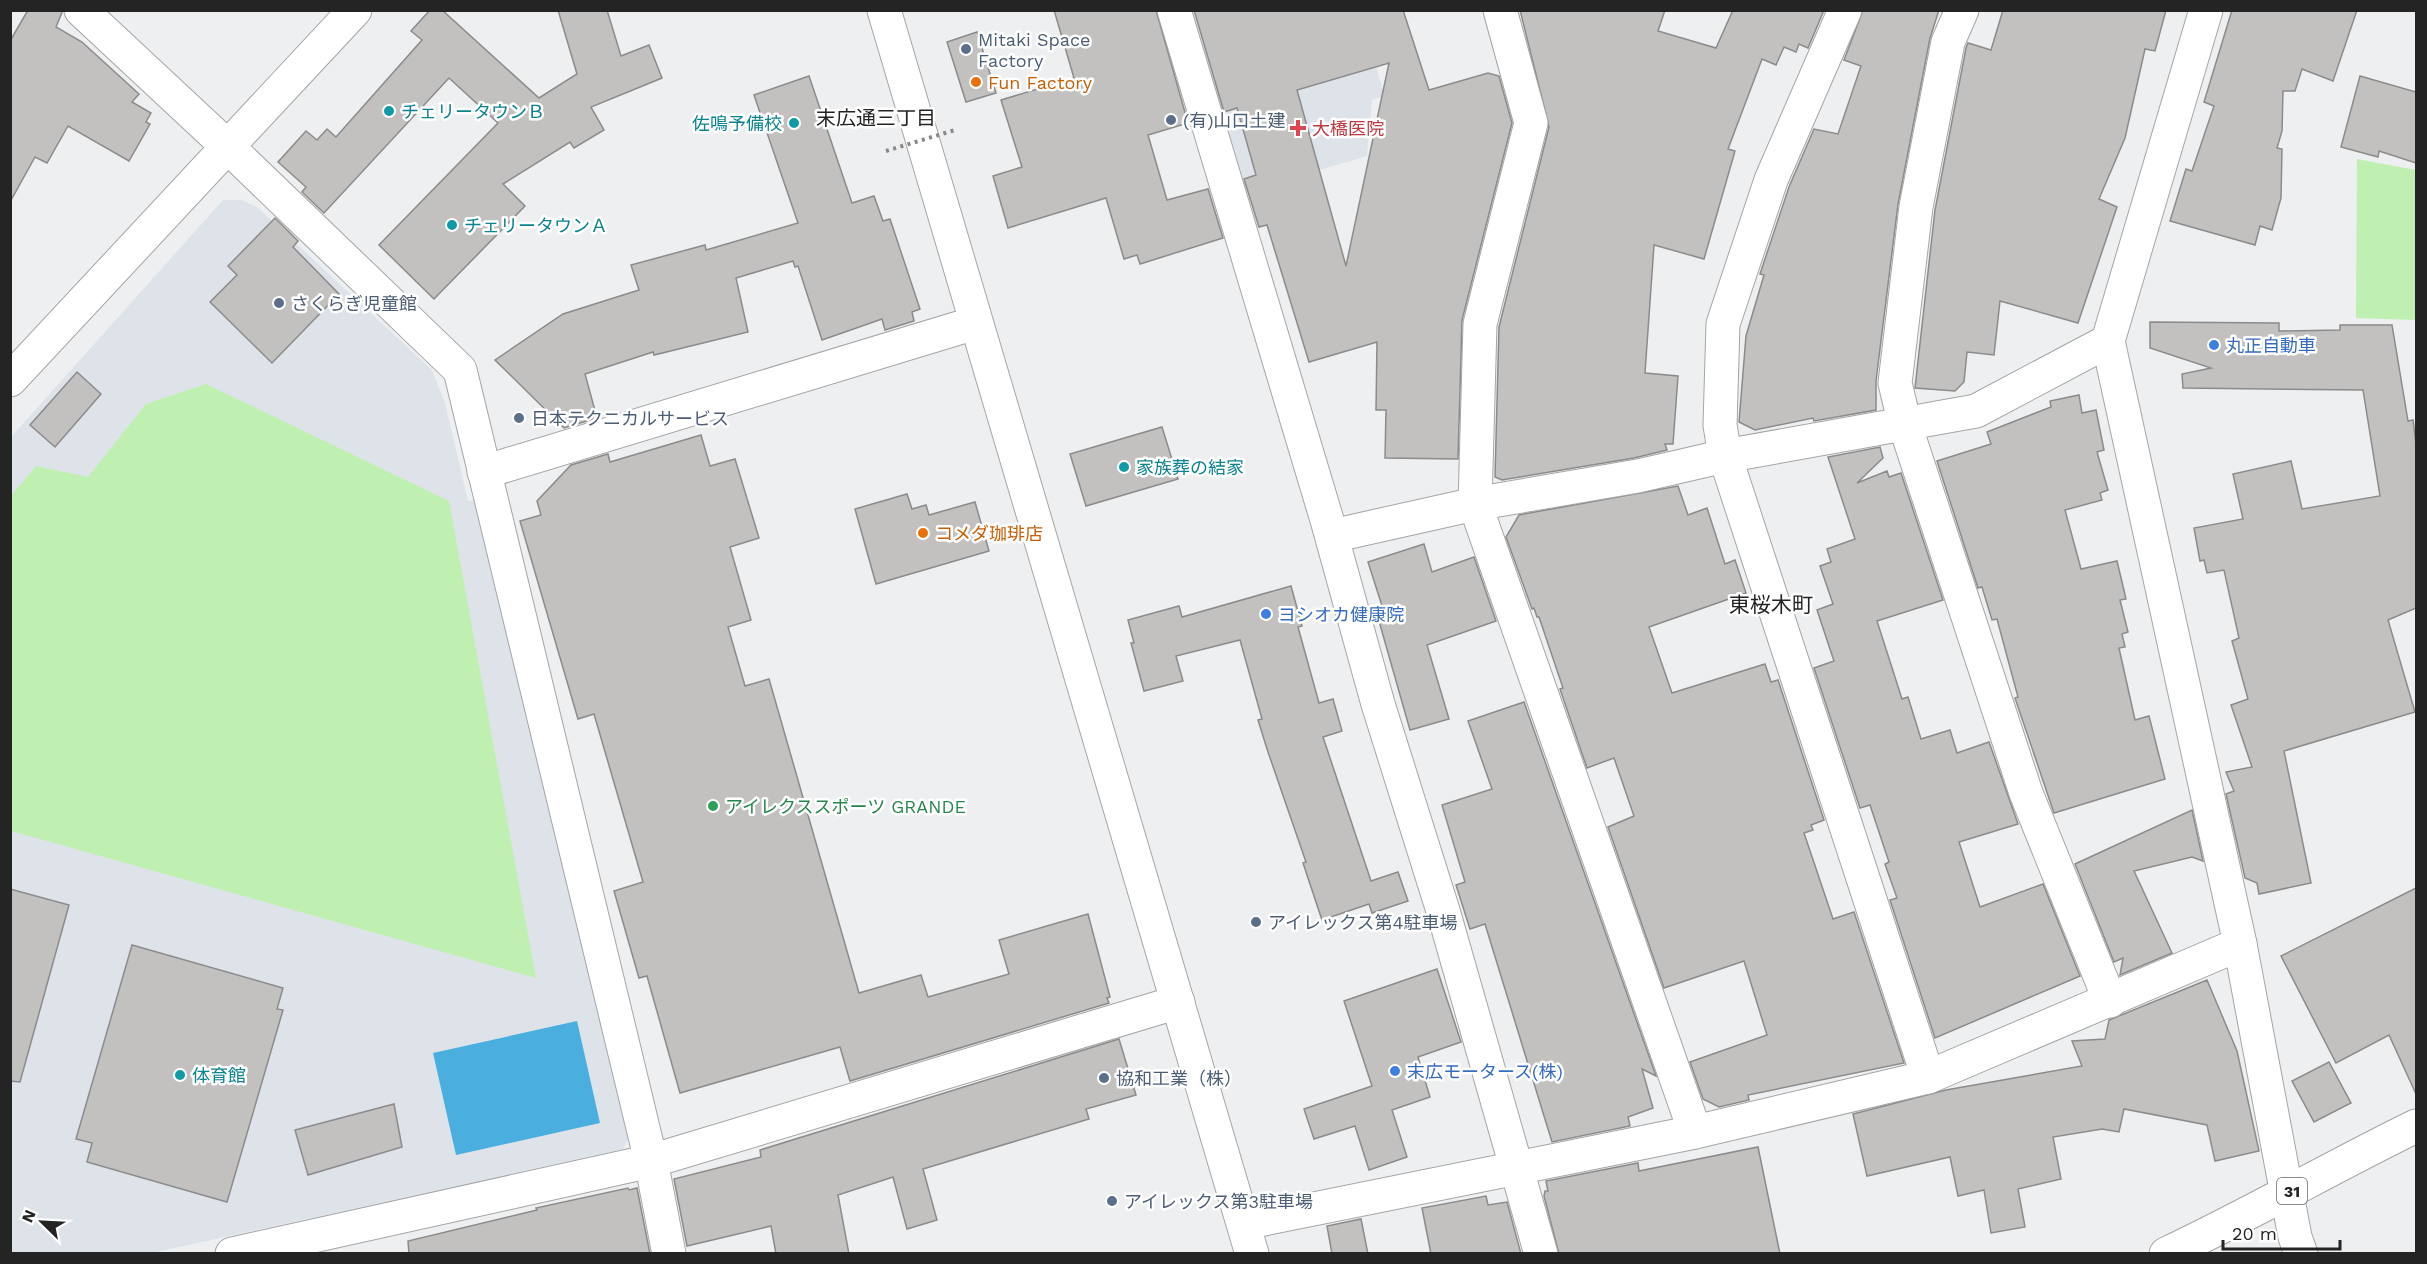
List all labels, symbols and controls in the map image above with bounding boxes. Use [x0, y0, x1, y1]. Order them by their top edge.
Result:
place label: Mitaki Space Factory [978, 29, 1090, 71]
marker: Mitaki Space Factory [959, 42, 973, 56]
place label: Fun Factory [988, 72, 1093, 93]
marker: Fun Factory [969, 75, 983, 89]
place label: チェリータウンＢ [401, 101, 545, 122]
marker: チェリータウンＢ [382, 104, 396, 118]
district label: 末広通三丁目 [816, 106, 936, 130]
place label: (有)山口土建 [1183, 110, 1286, 131]
place label: 佐鳴予備校 [692, 113, 782, 134]
marker: (有)山口土建 [1164, 113, 1178, 127]
marker: 佐鳴予備校 [787, 116, 801, 130]
place label: 大橋医院 [1312, 118, 1384, 139]
marker: 大橋医院 [1289, 119, 1307, 137]
place label: チェリータウンＡ [464, 215, 608, 236]
marker: チェリータウンＡ [445, 218, 459, 232]
place label: さくらぎ児童館 [291, 293, 417, 314]
marker: さくらぎ児童館 [272, 296, 286, 310]
place label: 丸正自動車 [2226, 335, 2316, 356]
marker: 丸正自動車 [2207, 338, 2221, 352]
place label: 日本テクニカルサービス [531, 408, 729, 429]
marker: 日本テクニカルサービス [512, 411, 526, 425]
place label: 家族葬の結家 [1136, 457, 1244, 478]
marker: 家族葬の結家 [1117, 460, 1131, 474]
place label: コメダ珈琲店 [935, 523, 1043, 544]
marker: コメダ珈琲店 [916, 526, 930, 540]
district label: 東桜木町 [1729, 592, 1813, 617]
place label: ヨシオカ健康院 [1278, 604, 1404, 625]
marker: ヨシオカ健康院 [1259, 607, 1273, 621]
place label: アイレクススポーツ GRANDE [725, 796, 966, 817]
marker: アイレクススポーツ GRANDE [706, 799, 720, 813]
place label: アイレックス第4駐車場 [1268, 912, 1458, 933]
marker: アイレックス第4駐車場 [1249, 915, 1263, 929]
place label: 末広モータース(株) [1407, 1061, 1563, 1082]
marker: 末広モータース(株) [1388, 1064, 1402, 1078]
place label: 体育館 [192, 1065, 246, 1086]
marker: 体育館 [173, 1068, 187, 1082]
place label: 協和工業（株） [1116, 1068, 1242, 1089]
marker: 協和工業（株） [1097, 1071, 1111, 1085]
road number: 31 [2277, 1178, 2307, 1204]
place label: アイレックス第3駐車場 [1124, 1191, 1313, 1212]
north arrow [12, 1192, 72, 1252]
marker: アイレックス第3駐車場 [1105, 1194, 1119, 1208]
text: N [18, 1207, 40, 1225]
scale bar [2223, 1213, 2340, 1251]
text: 20 m [2232, 1223, 2277, 1244]

